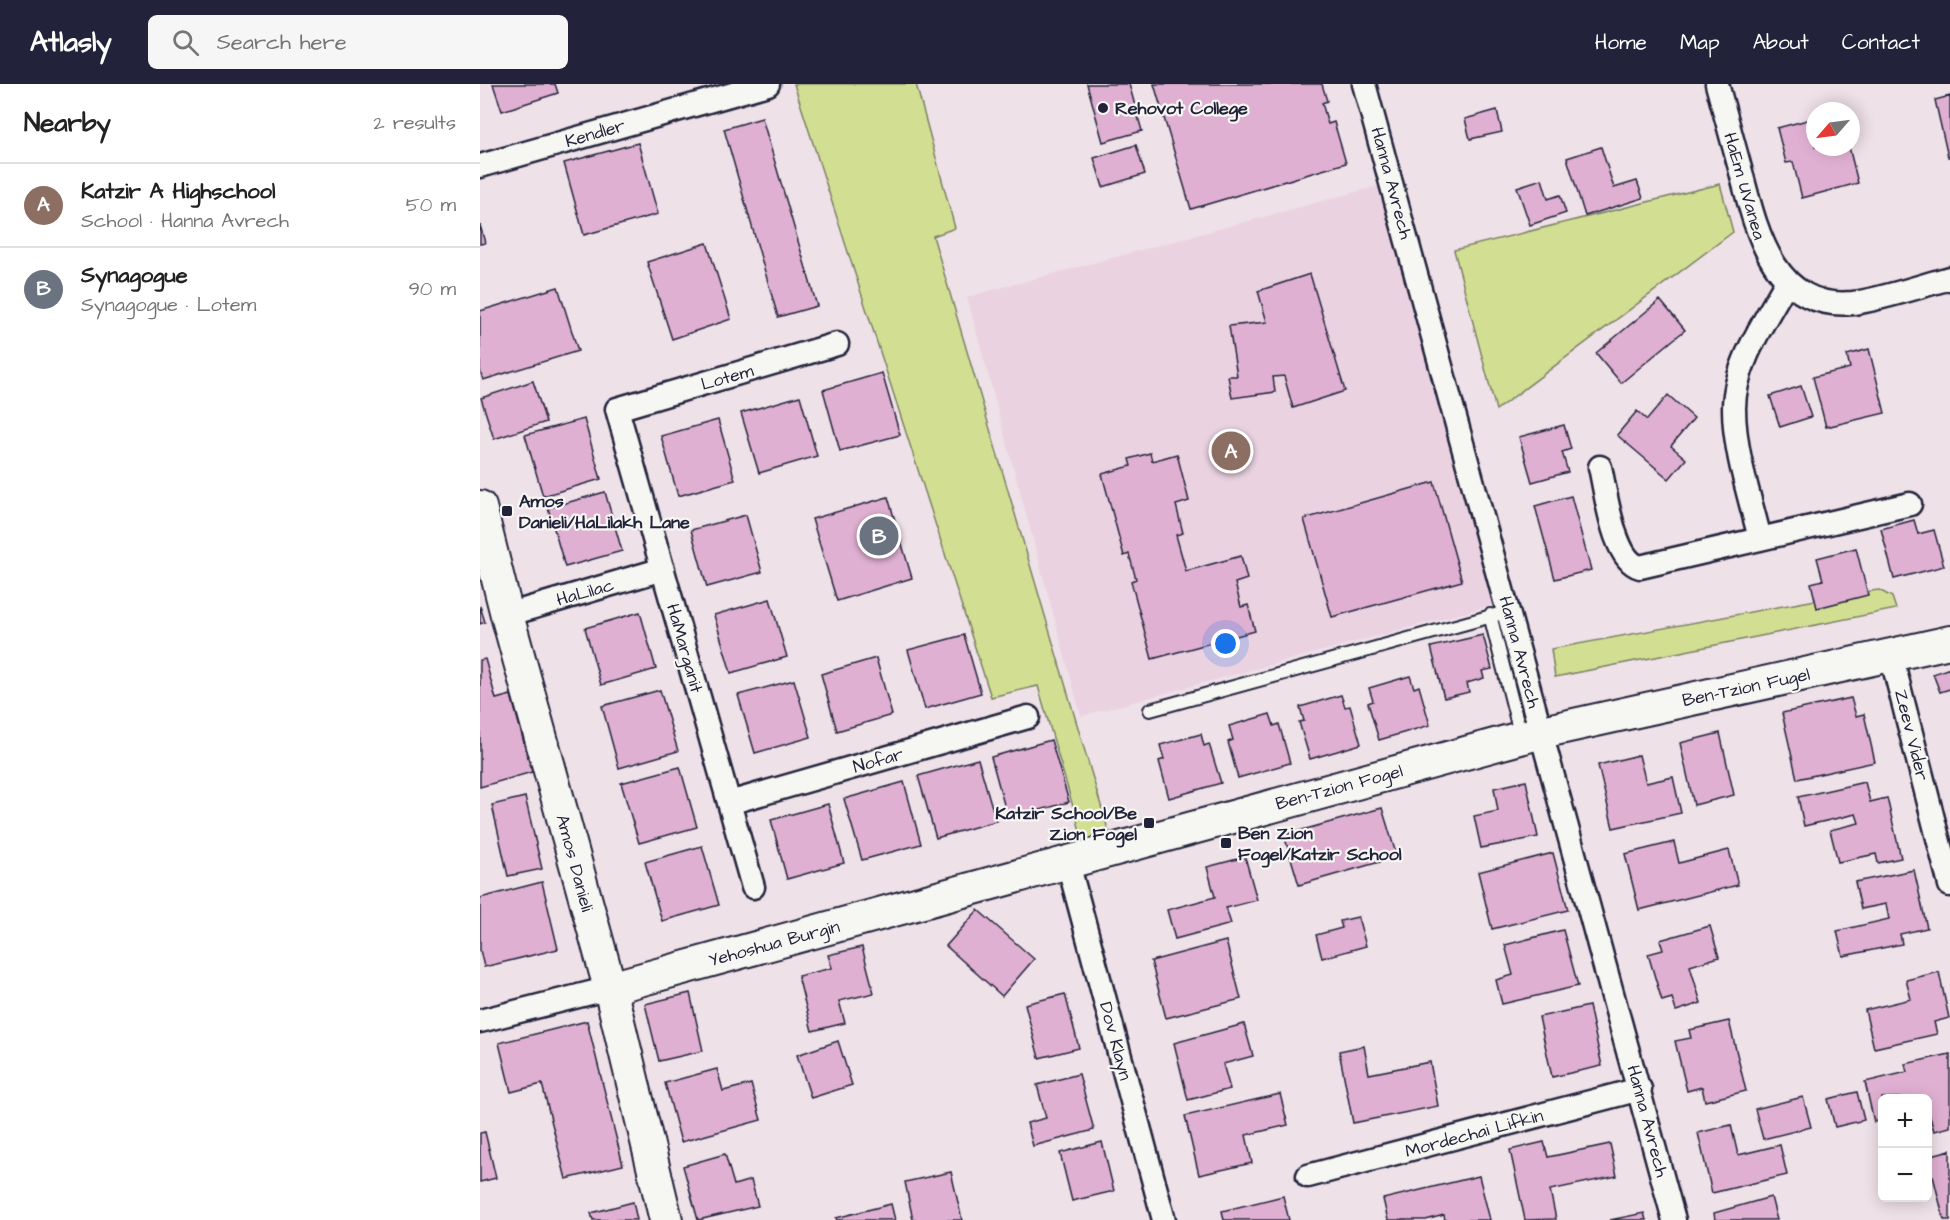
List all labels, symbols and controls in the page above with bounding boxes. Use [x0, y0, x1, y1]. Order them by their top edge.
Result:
search box [148, 15, 568, 69]
text: Atlasly [30, 23, 112, 62]
icon: search [169, 26, 202, 59]
text: Search here [217, 27, 347, 58]
text: Home [1595, 28, 1647, 57]
text: Map [1680, 28, 1720, 57]
text: About [1753, 28, 1809, 57]
text: Contact [1842, 28, 1920, 57]
place label: Rehovot College [1115, 96, 1248, 122]
marker: Rehovot College [1096, 101, 1110, 115]
north arrow [1806, 102, 1860, 156]
text: Nearby [24, 105, 111, 141]
text: 2 results [373, 109, 456, 137]
street label: Kendler [562, 113, 628, 154]
street label: Hanna Avrech [1365, 124, 1419, 242]
street label: HaEm UVanea [1717, 130, 1772, 243]
text: Katzir A Highschool [81, 176, 275, 207]
text: A [37, 191, 50, 219]
text: 50 m [406, 191, 456, 219]
text: School · Hanna Avrech [81, 207, 289, 235]
text: Synagogue [81, 260, 188, 291]
text: B [36, 275, 51, 303]
text: 90 m [408, 275, 456, 303]
text: Synagogue · Lotem [81, 291, 256, 319]
street label: Lotem [698, 358, 756, 397]
pin: A [1212, 428, 1251, 473]
place label: Amos Danieli/HaLilakh Lane [519, 489, 690, 535]
marker: Amos Danieli/HaLilakh Lane [500, 504, 514, 518]
pin: B [860, 514, 898, 558]
street label: HaLilac [554, 572, 617, 613]
street label: Hanna Avrech [1493, 593, 1547, 711]
street label: HaMarganit [659, 601, 709, 697]
your location [1211, 629, 1240, 658]
street label: Ben-Tzion Fugel [1680, 662, 1813, 714]
street label: Zeev Vider [1888, 687, 1935, 783]
street label: Nofar [850, 741, 906, 780]
street label: Ben-Tzion Fogel [1273, 758, 1406, 817]
place label: Katzir School/Be Zion Fogel [995, 801, 1137, 848]
street label: Amos Danieli [550, 812, 600, 915]
marker: Katzir School/Be Zion Fogel [1142, 816, 1156, 830]
place label: Ben Zion Fogel/Katzir School [1238, 821, 1402, 868]
marker: Ben Zion Fogel/Katzir School [1219, 836, 1233, 850]
street label: Yehoshua Burgin [706, 914, 843, 974]
street label: Dov Klayn [1092, 999, 1138, 1083]
street label: Hanna Avrech [1621, 1062, 1675, 1180]
map controls [1878, 1094, 1932, 1202]
button: + [1878, 1094, 1932, 1148]
street label: Mordechai Lifkin [1402, 1103, 1546, 1164]
button: − [1878, 1148, 1932, 1202]

